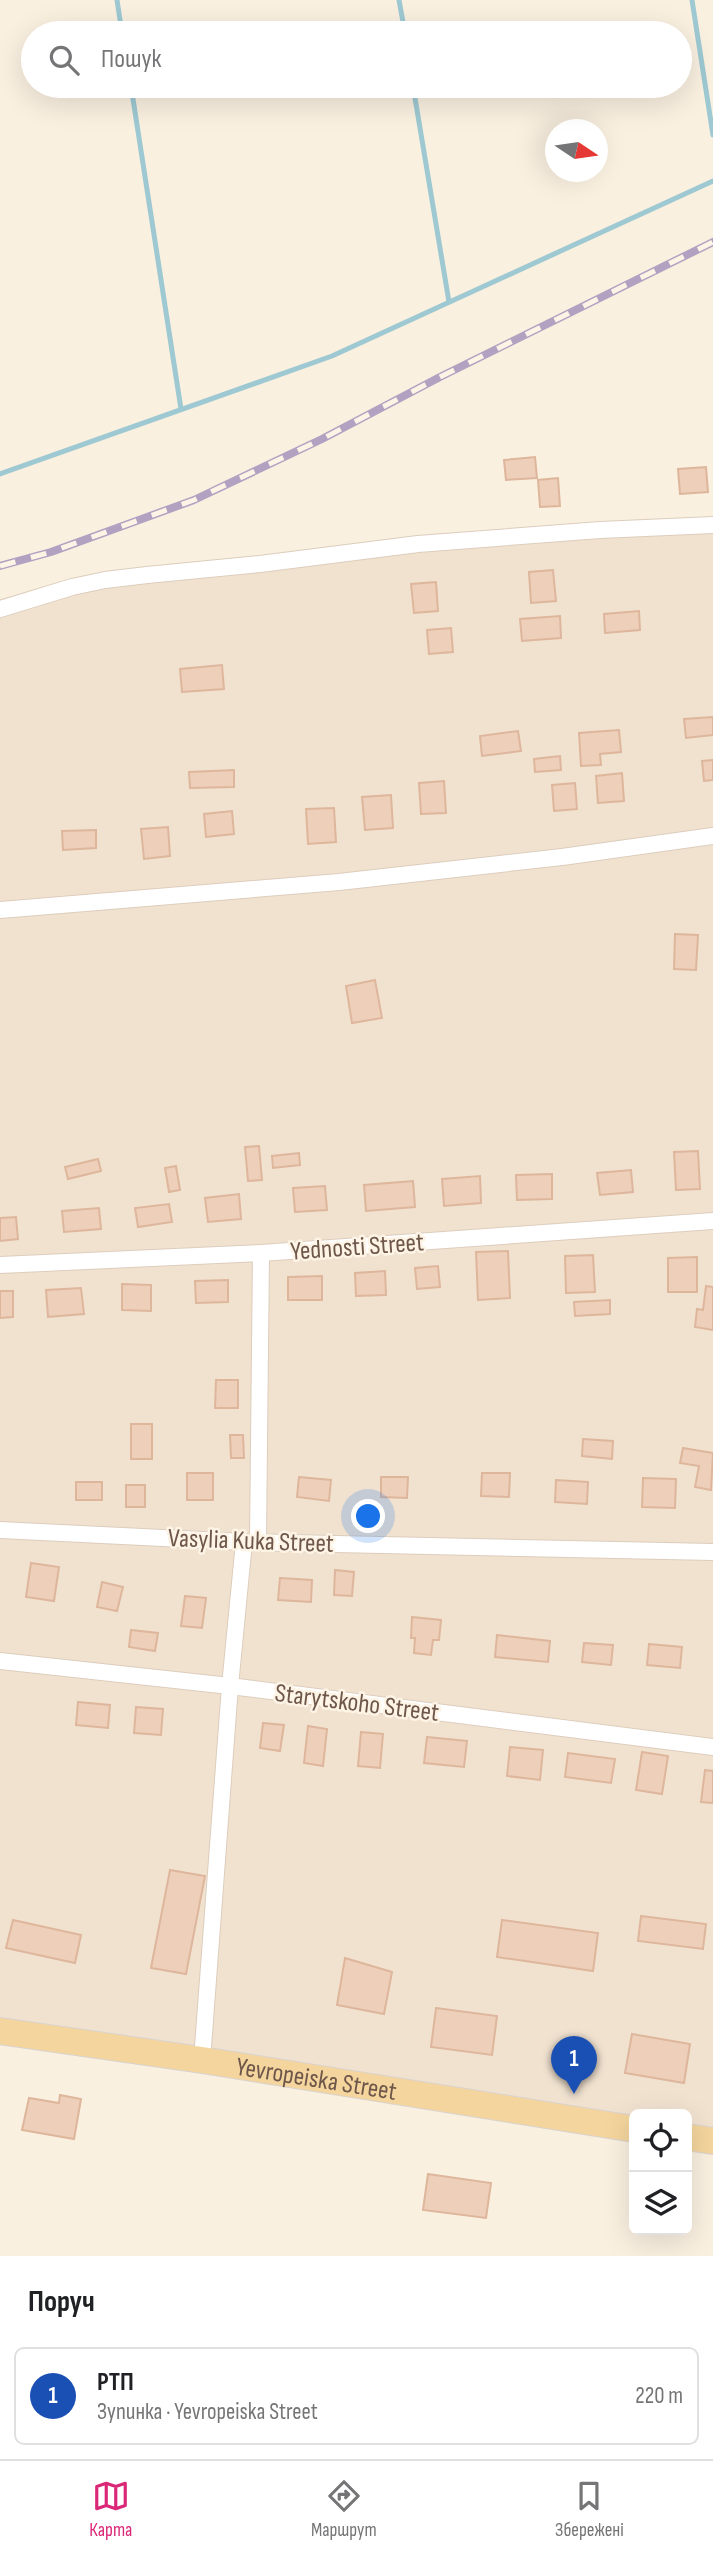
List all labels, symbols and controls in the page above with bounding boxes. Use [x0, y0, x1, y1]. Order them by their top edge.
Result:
search box [21, 21, 692, 98]
icon: search [45, 41, 83, 79]
text: Пошук [101, 44, 161, 75]
north arrow [545, 119, 608, 182]
street label: Yednosti Street [289, 1227, 425, 1268]
your location [351, 1499, 385, 1533]
street label: Vasylia Kuka Street [168, 1523, 334, 1560]
street label: Starytskoho Street [273, 1678, 441, 1729]
pin: 1 [551, 2036, 597, 2094]
street label: Yevropeiska Street [234, 2052, 399, 2108]
map controls [629, 2109, 692, 2235]
button: locate [629, 2109, 692, 2172]
button: layers [629, 2172, 692, 2235]
text: Поруч [28, 2284, 95, 2320]
text: РТП [97, 2367, 134, 2398]
text: 1 [48, 2382, 58, 2410]
text: 220 m [635, 2382, 683, 2410]
text: Зупинка · Yevropeiska Street [97, 2398, 318, 2426]
tab: Карта [89, 2477, 132, 2542]
tab: Маршрут [311, 2477, 377, 2542]
tab: Збережені [555, 2477, 624, 2542]

